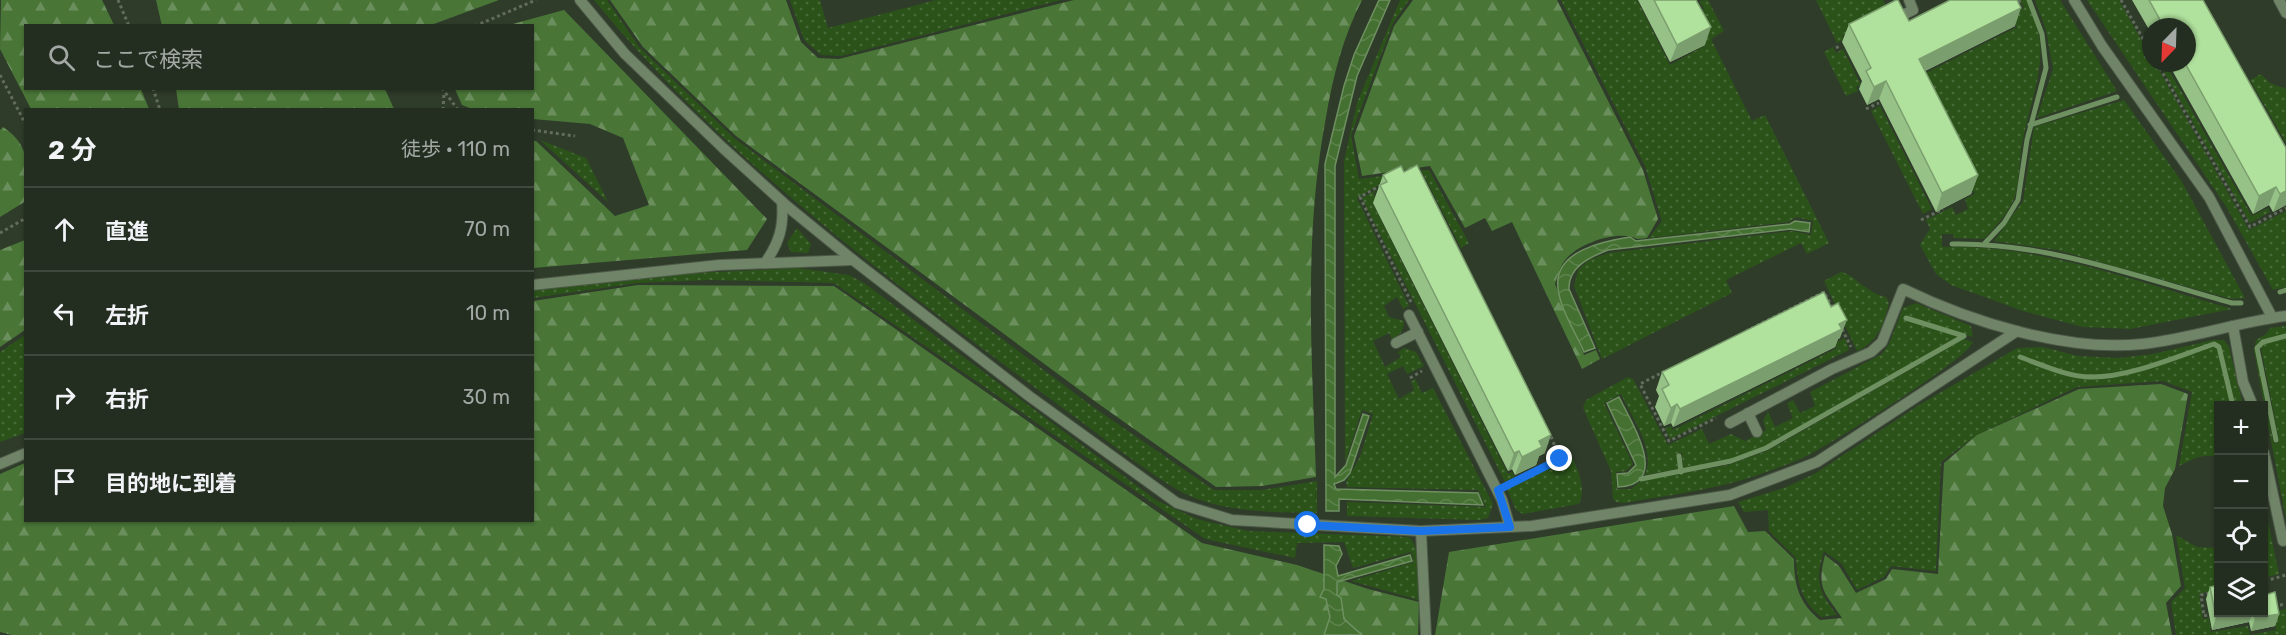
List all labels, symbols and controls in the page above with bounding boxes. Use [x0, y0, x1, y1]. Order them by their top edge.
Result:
north arrow [2142, 18, 2196, 72]
search box [24, 24, 534, 90]
icon: search [45, 41, 78, 74]
text: ここで検索 [93, 46, 203, 73]
text: 2 分 [48, 135, 96, 166]
text: 徒歩 · 110 m [401, 137, 510, 161]
icon: ahead [48, 213, 81, 246]
text: 70 m [464, 217, 510, 241]
text: 直進 [105, 218, 149, 245]
icon: left [48, 297, 81, 330]
text: 10 m [466, 301, 510, 325]
text: 左折 [105, 302, 149, 329]
icon: right [48, 381, 81, 414]
text: 30 m [463, 385, 510, 409]
text: 右折 [105, 386, 149, 413]
map controls [2214, 401, 2268, 617]
button: + [2214, 401, 2268, 455]
route end [1546, 445, 1572, 471]
button: − [2214, 455, 2268, 509]
icon: arrive [48, 465, 81, 498]
text: 目的地に到着 [105, 470, 237, 497]
button: locate [2214, 509, 2268, 563]
route start [1294, 511, 1320, 537]
button: layers [2214, 563, 2268, 617]

